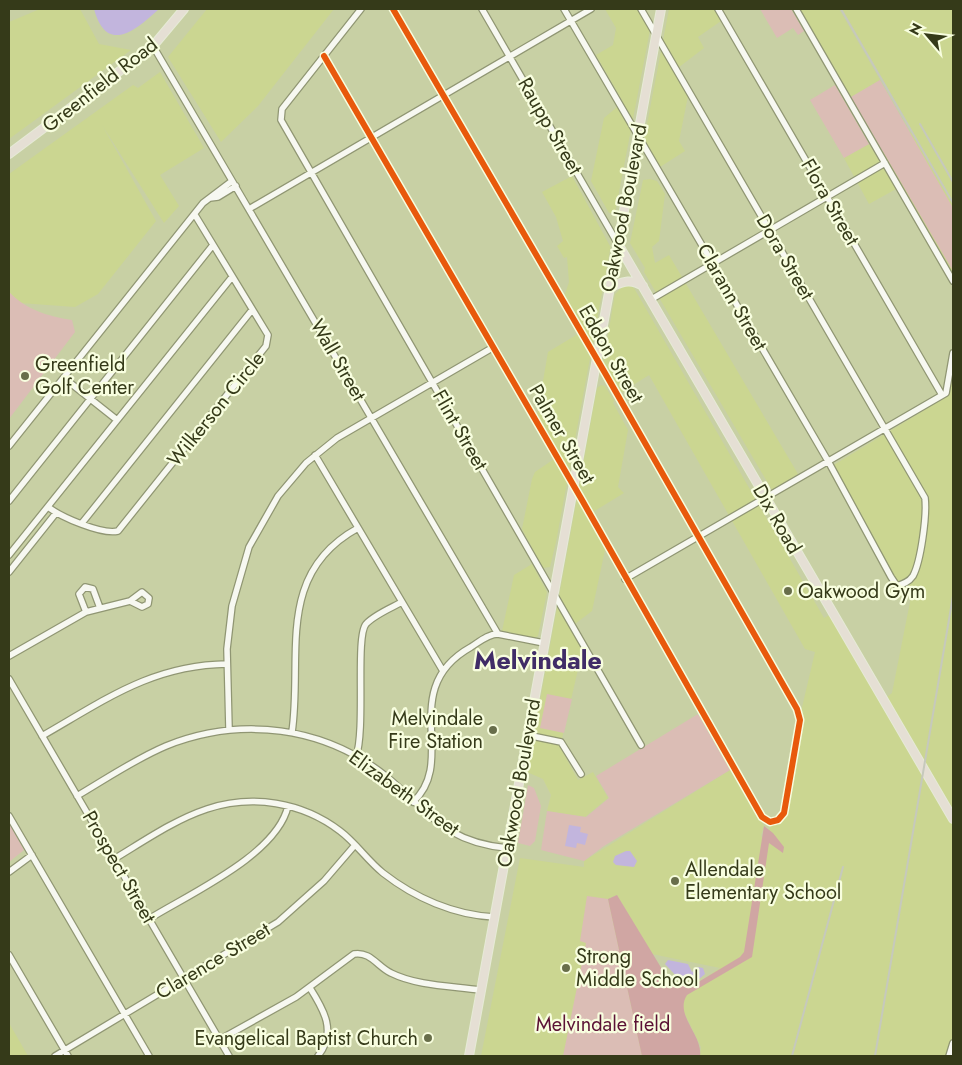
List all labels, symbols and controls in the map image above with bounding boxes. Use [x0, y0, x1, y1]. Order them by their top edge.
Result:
north arrow [902, 10, 952, 60]
text: N [904, 19, 927, 39]
street label: Greenfield Road [36, 31, 164, 139]
street label: Raupp Street [510, 72, 590, 180]
street label: Oakwood Boulevard [593, 121, 655, 295]
street label: Flora Street [794, 153, 867, 251]
street label: Dora Street [749, 209, 821, 305]
street label: Clarann Street [690, 238, 774, 356]
street label: Eddon Street [571, 300, 651, 409]
street label: Wall Street [303, 314, 373, 407]
street label: Wilkerson Circle [160, 345, 272, 473]
place label: Greenfield Golf Center [35, 350, 134, 402]
marker: Greenfield Golf Center [19, 370, 31, 382]
street label: Palmer Street [522, 379, 602, 490]
street label: Flint Street [425, 384, 495, 476]
street label: Dix Road [745, 479, 809, 559]
place label: Oakwood Gym [798, 577, 925, 606]
marker: Oakwood Gym [782, 585, 794, 597]
district label: Melvindale [474, 642, 602, 678]
street label: Oakwood Boulevard [490, 696, 548, 870]
place label: Melvindale Fire Station [388, 704, 483, 756]
marker: Melvindale Fire Station [487, 724, 499, 736]
street label: Elizabeth Street [343, 743, 465, 843]
street label: Prospect Street [75, 805, 163, 929]
place label: Allendale Elementary School [685, 855, 841, 907]
marker: Allendale Elementary School [669, 875, 681, 887]
street label: Clarence Street [150, 915, 276, 1007]
place label: Strong Middle School [576, 942, 699, 994]
marker: Strong Middle School [560, 962, 572, 974]
park label: Melvindale field [536, 1010, 670, 1039]
place label: Evangelical Baptist Church [194, 1024, 418, 1053]
marker: Evangelical Baptist Church [422, 1032, 434, 1044]

